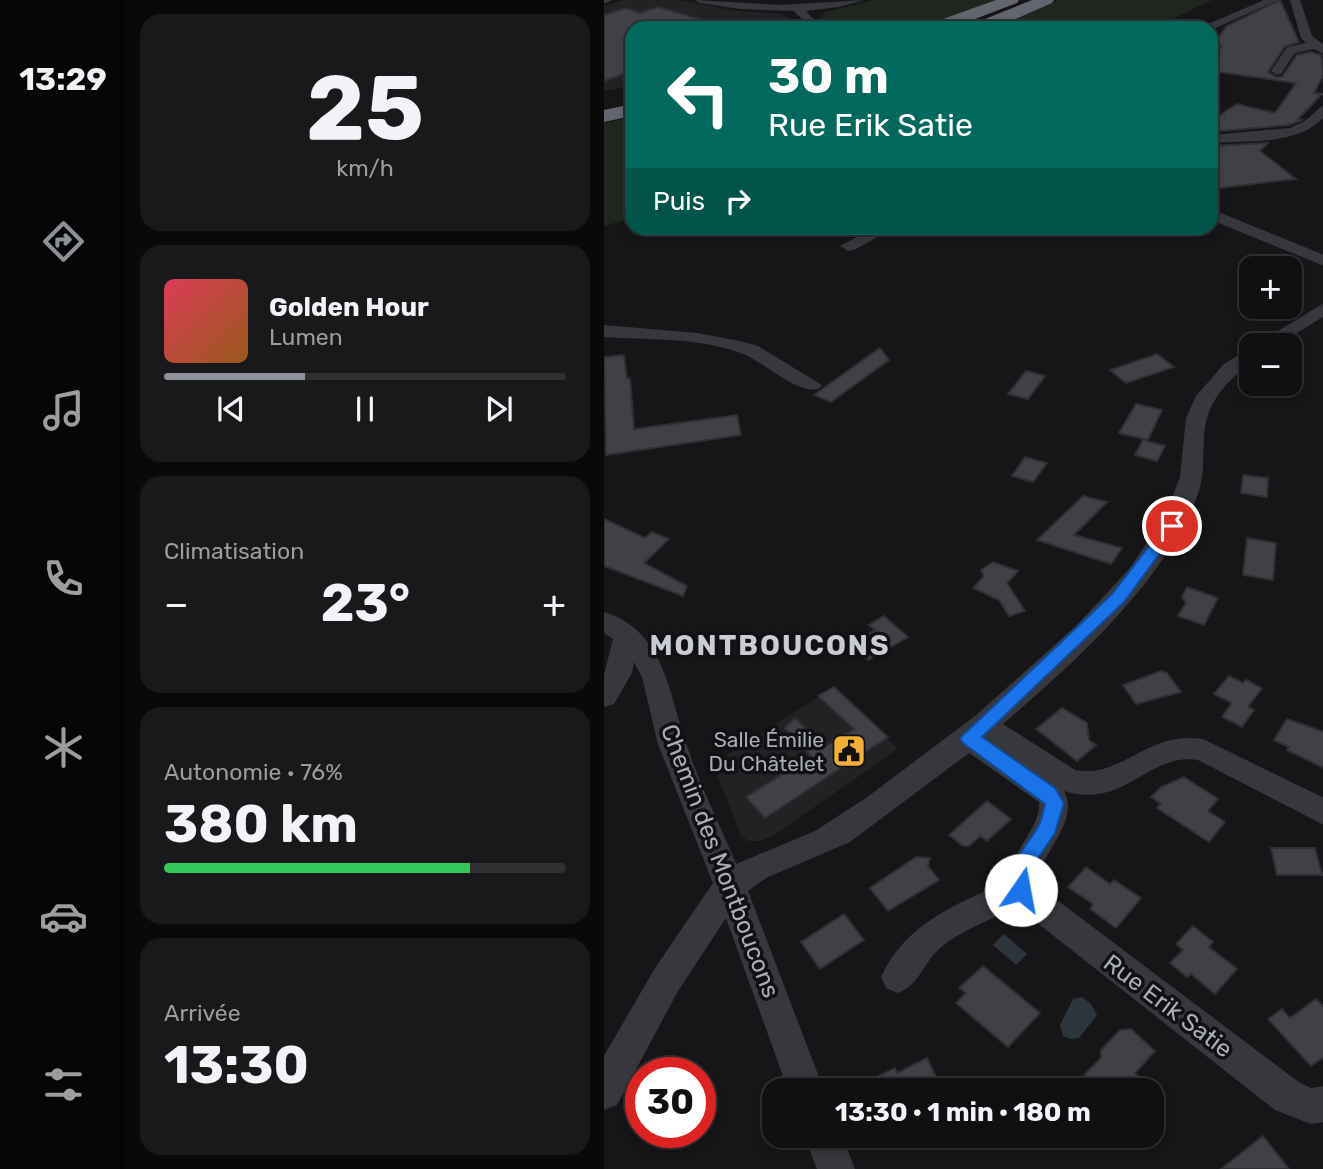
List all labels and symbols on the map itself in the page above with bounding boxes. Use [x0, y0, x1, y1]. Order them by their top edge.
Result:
pin [1142, 496, 1202, 556]
district label: MONTBOUCONS [649, 629, 891, 662]
street label: Chemin des Montboucons [655, 720, 785, 1002]
place label: Salle Émilie Du Châtelet [709, 727, 824, 776]
public building icon: Salle Émilie Du Châtelet [830, 732, 868, 770]
position arrow [984, 853, 1058, 927]
street label: Rue Erik Satie [1098, 949, 1238, 1063]
speed limit sign: 30 [625, 1057, 716, 1148]

